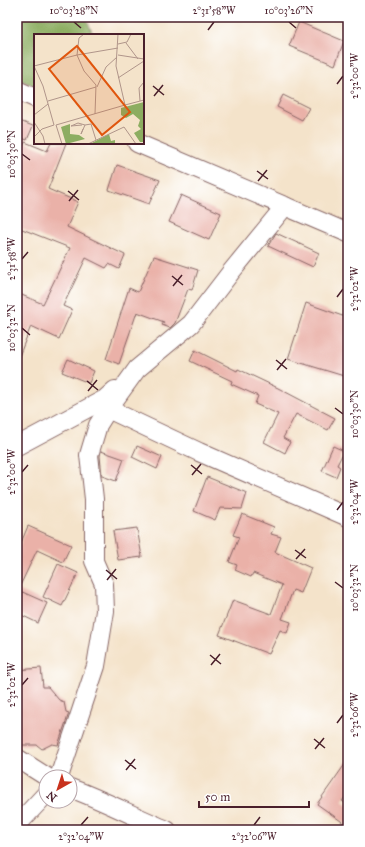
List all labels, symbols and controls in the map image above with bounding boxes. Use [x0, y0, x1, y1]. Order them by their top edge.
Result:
text: 10°03'28"N [49, 5, 99, 17]
text: 2°31'58"W [192, 5, 236, 17]
text: 10°03'26"N [265, 5, 314, 17]
inset map [34, 34, 144, 144]
text: 2°32'00"W [349, 53, 361, 99]
text: 10°03'30"N [6, 129, 18, 178]
text: 2°31'58"W [6, 237, 18, 281]
text: 2°32'02"W [349, 266, 361, 311]
text: 10°03'32"N [6, 304, 18, 352]
text: 10°03'30"N [349, 389, 361, 438]
text: 2°32'00"W [6, 449, 18, 495]
text: 2°32'04"W [349, 479, 361, 525]
text: 10°03'32"N [349, 564, 361, 612]
text: 2°32'02"W [6, 662, 18, 707]
text: 2°32'06"W [349, 692, 361, 738]
north arrow [38, 769, 78, 809]
scale bar [199, 783, 309, 809]
text: N [44, 788, 60, 804]
text: 50 m [205, 790, 230, 804]
text: 2°32'04"W [58, 831, 104, 843]
text: 2°32'06"W [231, 831, 277, 843]

